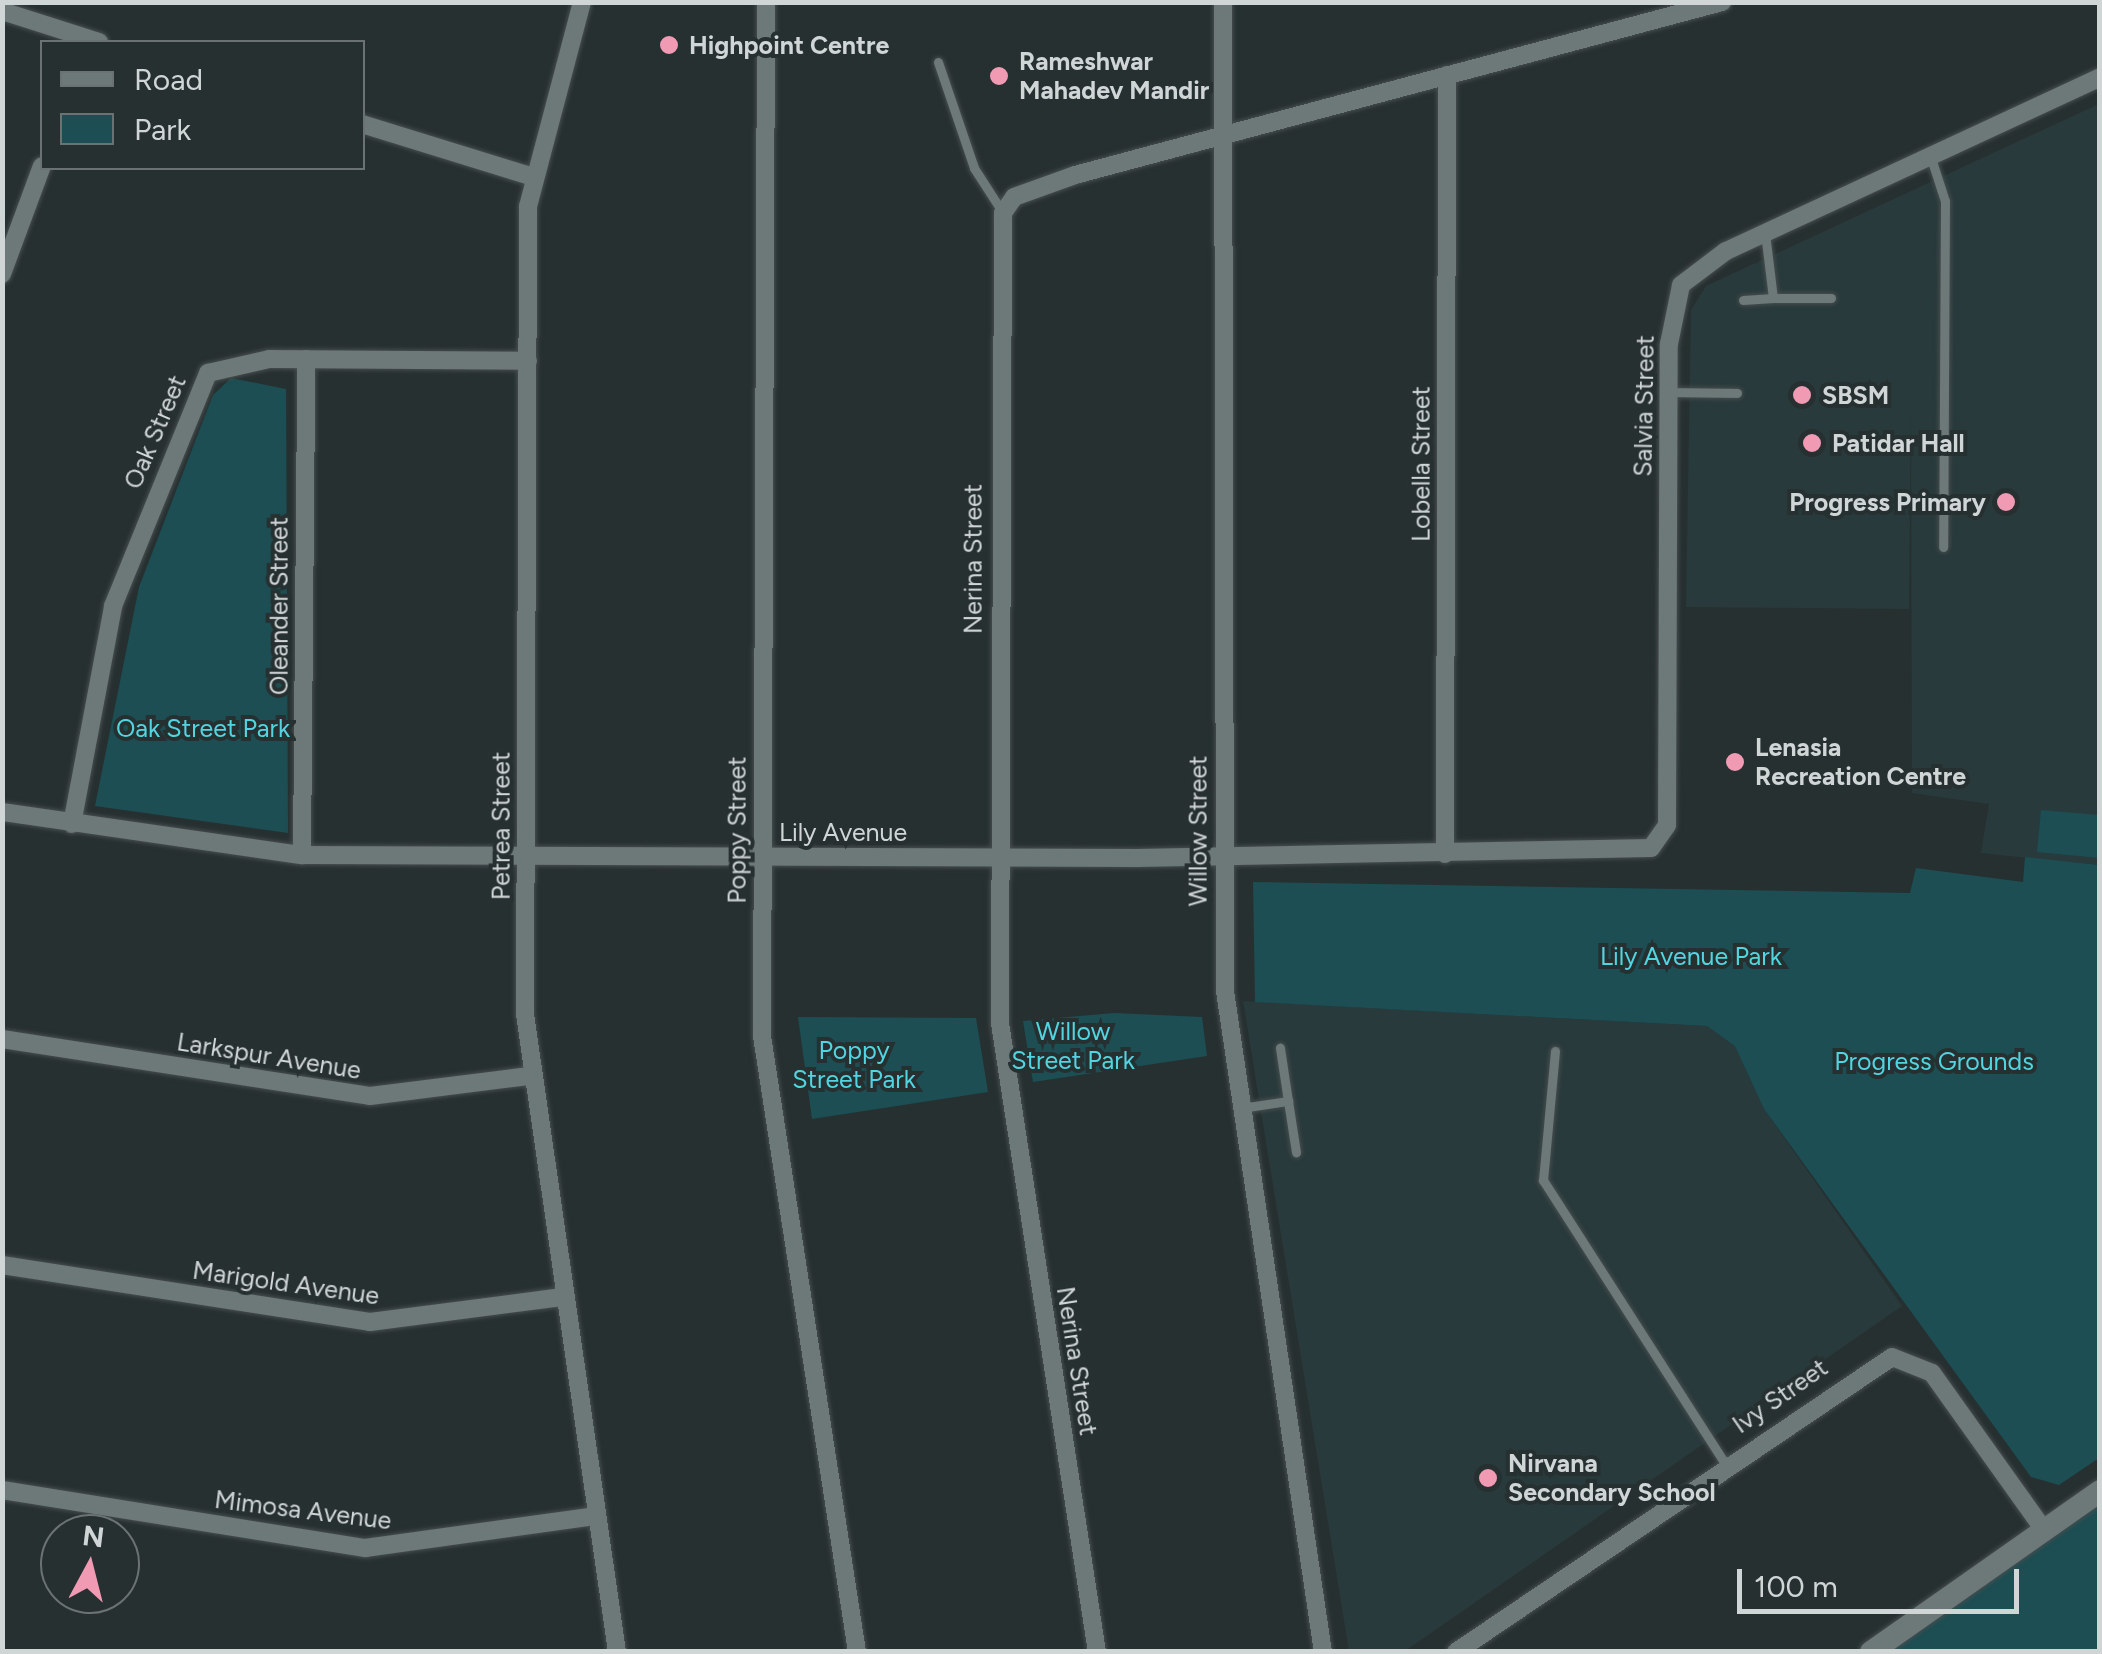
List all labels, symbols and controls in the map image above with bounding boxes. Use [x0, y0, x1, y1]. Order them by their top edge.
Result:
place label: Highpoint Centre [689, 30, 889, 60]
marker: Highpoint Centre [658, 34, 680, 56]
legend [40, 40, 365, 170]
place label: Rameshwar Mahadev Mandir [1019, 47, 1209, 106]
text: Road [134, 61, 203, 98]
marker: Rameshwar Mahadev Mandir [988, 65, 1010, 87]
text: Park [134, 111, 191, 148]
street label: Salvia Street [1628, 335, 1660, 477]
street label: Oak Street [118, 371, 192, 493]
place label: SBSM [1822, 380, 1889, 410]
marker: SBSM [1791, 384, 1813, 406]
street label: Lobella Street [1406, 386, 1436, 542]
place label: Patidar Hall [1832, 428, 1965, 458]
marker: Patidar Hall [1801, 432, 1823, 454]
street label: Nerina Street [958, 484, 988, 634]
place label: Progress Primary [1789, 487, 1986, 517]
marker: Progress Primary [1995, 491, 2017, 513]
street label: Oleander Street [264, 517, 294, 695]
park label: Oak Street Park [116, 713, 290, 743]
place label: Lenasia Recreation Centre [1755, 733, 1966, 792]
marker: Lenasia Recreation Centre [1724, 751, 1746, 773]
street label: Petrea Street [486, 752, 516, 900]
street label: Poppy Street [722, 756, 752, 904]
street label: Willow Street [1183, 756, 1213, 906]
street label: Lily Avenue [779, 817, 907, 847]
park label: Lily Avenue Park [1600, 941, 1782, 971]
park label: Willow Street Park [1011, 1017, 1135, 1076]
street label: Larkspur Avenue [175, 1027, 363, 1085]
park label: Poppy Street Park [792, 1036, 916, 1095]
park label: Progress Grounds [1834, 1046, 2034, 1076]
street label: Marigold Avenue [191, 1255, 381, 1311]
street label: Nerina Street [1050, 1285, 1104, 1437]
street label: Ivy Street [1727, 1352, 1833, 1440]
place label: Nirvana Secondary School [1508, 1449, 1716, 1508]
marker: Nirvana Secondary School [1477, 1467, 1499, 1489]
street label: Mimosa Avenue [213, 1484, 393, 1536]
north arrow [40, 1514, 140, 1614]
text: N [81, 1518, 106, 1554]
scale bar [1742, 1549, 2024, 1611]
text: 100 m [1754, 1568, 1838, 1605]

